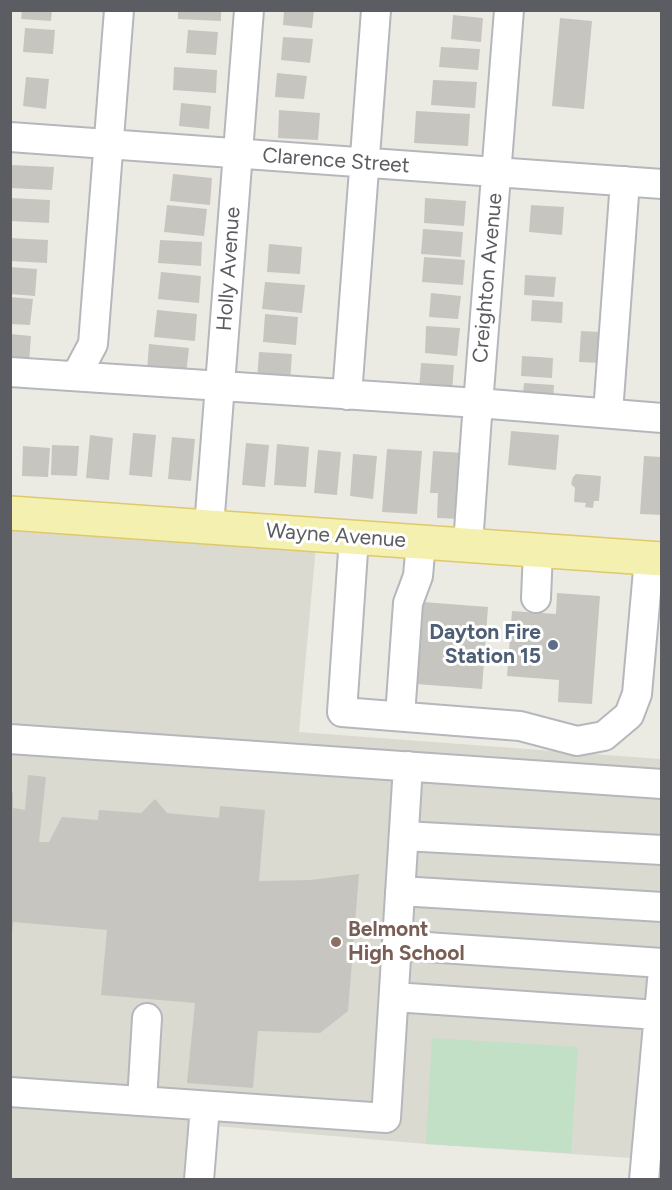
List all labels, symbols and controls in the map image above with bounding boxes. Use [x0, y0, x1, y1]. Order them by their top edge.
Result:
street label: Clarence Street [262, 143, 410, 179]
street label: Creighton Avenue [468, 192, 508, 364]
street label: Holly Avenue [212, 206, 246, 332]
street label: Wayne Avenue [265, 519, 407, 553]
place label: Dayton Fire Station 15 [429, 620, 541, 670]
marker: Dayton Fire Station 15 [546, 638, 560, 652]
place label: Belmont High School [348, 917, 465, 967]
marker: Belmont High School [329, 935, 343, 949]

